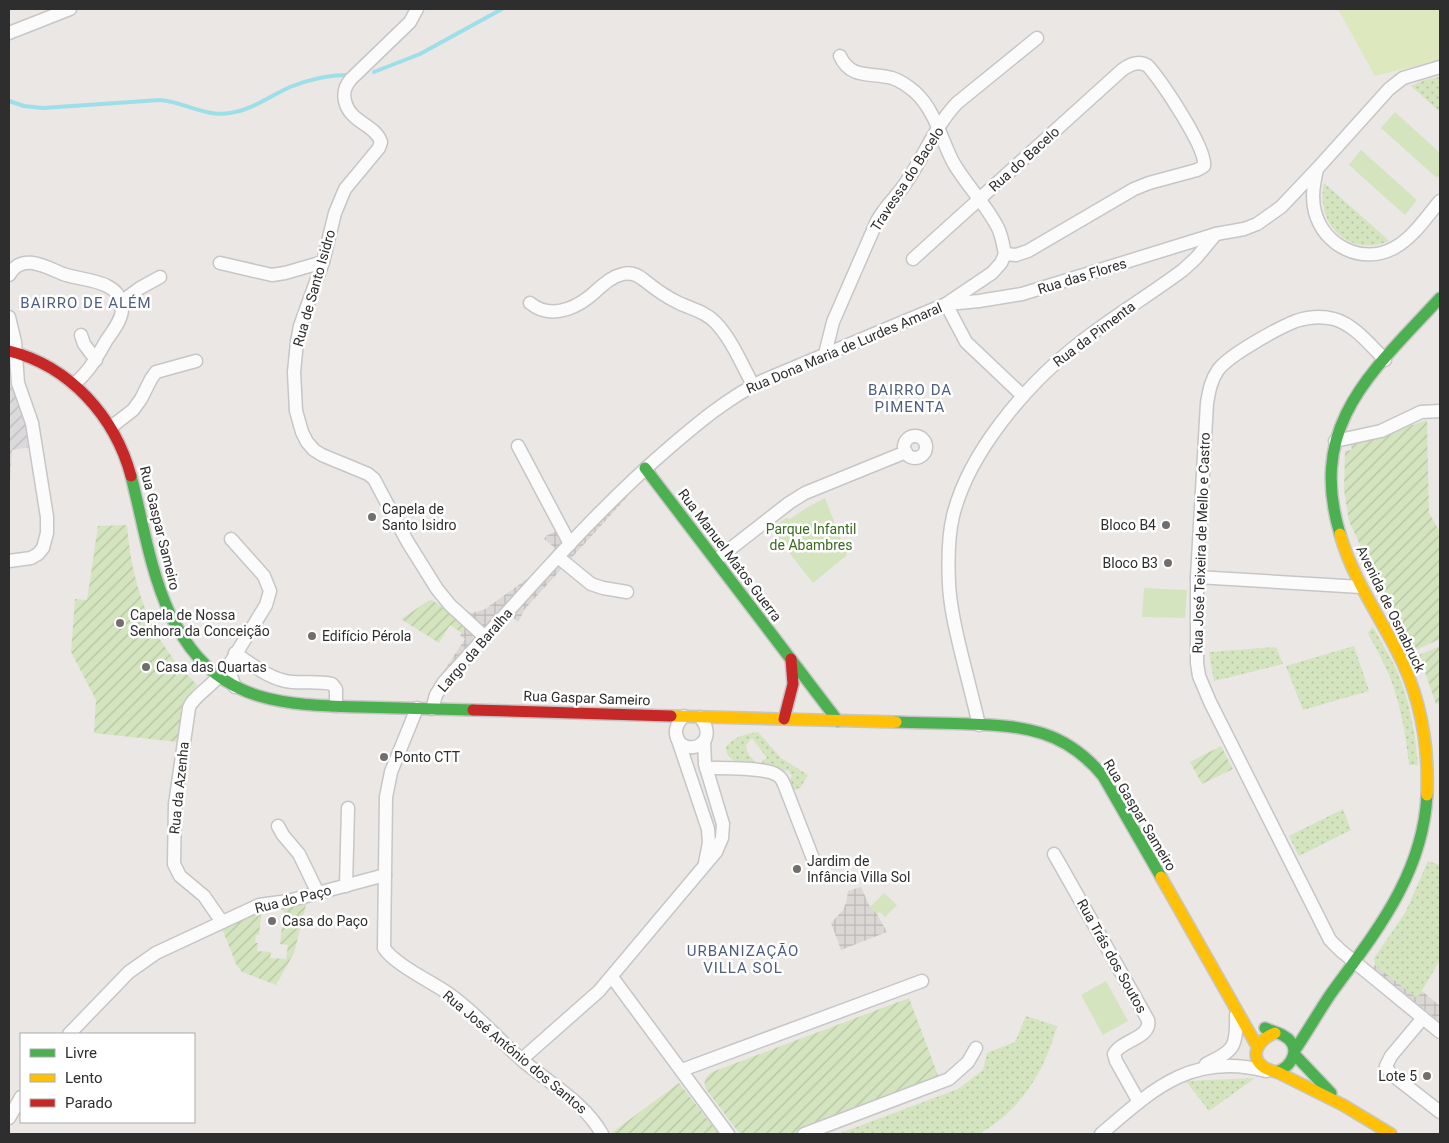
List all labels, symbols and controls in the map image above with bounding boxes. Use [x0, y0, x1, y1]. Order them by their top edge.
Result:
street label: Rua do Bacelo [985, 123, 1063, 195]
street label: Travessa do Bacelo [867, 124, 947, 234]
street label: Rua de Santo Isidro [290, 228, 338, 348]
street label: Rua das Flores [1036, 255, 1128, 297]
district label: BAIRRO DE ALÉM [20, 294, 152, 312]
street label: Rua da Pimenta [1050, 298, 1138, 370]
street label: Rua Dona Maria de Lurdes Amaral [744, 299, 944, 397]
district label: BAIRRO DA PIMENTA [868, 381, 952, 416]
street label: Rua José Teixeira de Mello e Castro [1189, 432, 1213, 654]
street label: Rua Gaspar Sameiro [137, 464, 183, 592]
street label: Rua Manuel Matos Guerra [675, 486, 785, 624]
place label: Capela de Santo Isidro [382, 501, 457, 533]
marker: Capela de Santo Isidro [366, 511, 378, 523]
place label: Bloco B4 [1101, 517, 1156, 533]
marker: Bloco B4 [1160, 519, 1172, 531]
park label: Parque Infantil de Abambres [766, 521, 856, 553]
street label: Avenida de Osnabruck [1353, 543, 1429, 676]
place label: Bloco B3 [1103, 555, 1158, 571]
marker: Bloco B3 [1162, 557, 1174, 569]
street label: Largo da Baralha [434, 605, 516, 695]
place label: Capela de Nossa Senhora da Conceição [130, 607, 270, 639]
marker: Capela de Nossa Senhora da Conceição [114, 617, 126, 629]
place label: Edifício Pérola [322, 628, 411, 644]
marker: Edifício Pérola [306, 630, 318, 642]
place label: Casa das Quartas [156, 659, 267, 675]
marker: Casa das Quartas [140, 661, 152, 673]
street label: Rua Gaspar Sameiro [523, 688, 651, 708]
street label: Rua da Azenha [166, 741, 192, 835]
place label: Ponto CTT [394, 749, 461, 765]
marker: Ponto CTT [378, 751, 390, 763]
street label: Rua Gaspar Sameiro [1100, 756, 1180, 874]
place label: Jardim de Infância Villa Sol [807, 853, 911, 885]
marker: Jardim de Infância Villa Sol [791, 863, 803, 875]
street label: Rua do Paço [253, 882, 333, 916]
street label: Rua Trás dos Soutos [1074, 896, 1150, 1016]
place label: Casa do Paço [282, 913, 368, 929]
marker: Casa do Paço [266, 915, 278, 927]
district label: URBANIZAÇÃO VILLA SOL [687, 942, 799, 977]
street label: Rua José António dos Santos [440, 987, 590, 1117]
legend [20, 1033, 195, 1123]
text: Livre [65, 1044, 97, 1062]
place label: Lote 5 [1378, 1068, 1417, 1084]
text: Lento [65, 1069, 103, 1087]
marker: Lote 5 [1421, 1070, 1433, 1082]
text: Parado [65, 1094, 113, 1112]

